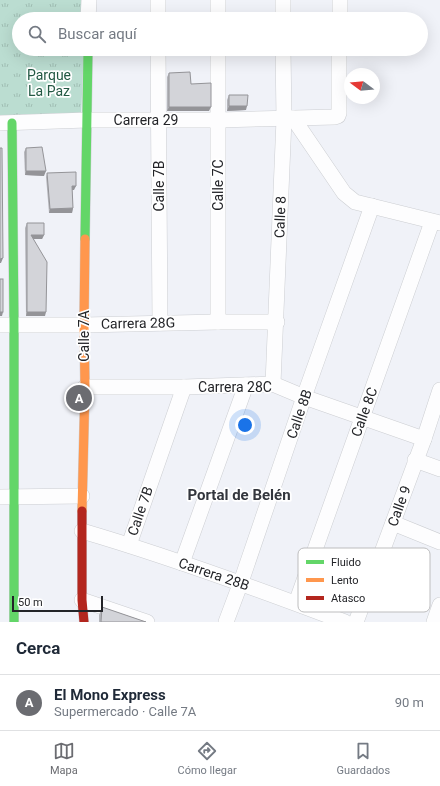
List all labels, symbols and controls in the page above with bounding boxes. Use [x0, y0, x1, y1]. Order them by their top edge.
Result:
search box [12, 12, 428, 56]
icon: search [26, 23, 48, 45]
text: Buscar aquí [58, 25, 137, 43]
park label: Parque La Paz [27, 67, 71, 99]
north arrow [344, 68, 380, 104]
street label: Carrera 29 [114, 112, 178, 128]
street label: Calle 7C [210, 159, 226, 211]
street label: Calle 7B [151, 160, 167, 212]
street label: Calle 8 [271, 195, 289, 238]
street label: Calle 7A [76, 310, 92, 362]
street label: Carrera 28G [101, 314, 175, 332]
street label: Carrera 28C [198, 379, 272, 395]
pin: A [66, 383, 92, 413]
street label: Calle 8C [348, 385, 380, 439]
street label: Calle 8B [283, 387, 315, 441]
your location [235, 415, 255, 435]
street label: Calle 9 [384, 483, 414, 529]
street label: Calle 7B [124, 484, 156, 538]
district label: Portal de Belén [187, 486, 291, 504]
legend [298, 548, 430, 612]
street label: Carrera 28B [177, 554, 251, 594]
text: Fluido [331, 556, 361, 569]
text: Lento [331, 574, 359, 587]
text: Atasco [331, 592, 365, 605]
scale bar [12, 594, 103, 613]
text: 50 m [18, 596, 43, 609]
text: Cerca [16, 638, 60, 658]
text: El Mono Express [54, 686, 166, 704]
text: A [25, 695, 33, 710]
text: 90 m [395, 695, 424, 710]
text: Supermercado · Calle 7A [54, 704, 196, 719]
tab: Mapa [50, 740, 78, 777]
tab: Cómo llegar [178, 740, 237, 777]
tab: Guardados [337, 740, 390, 777]

